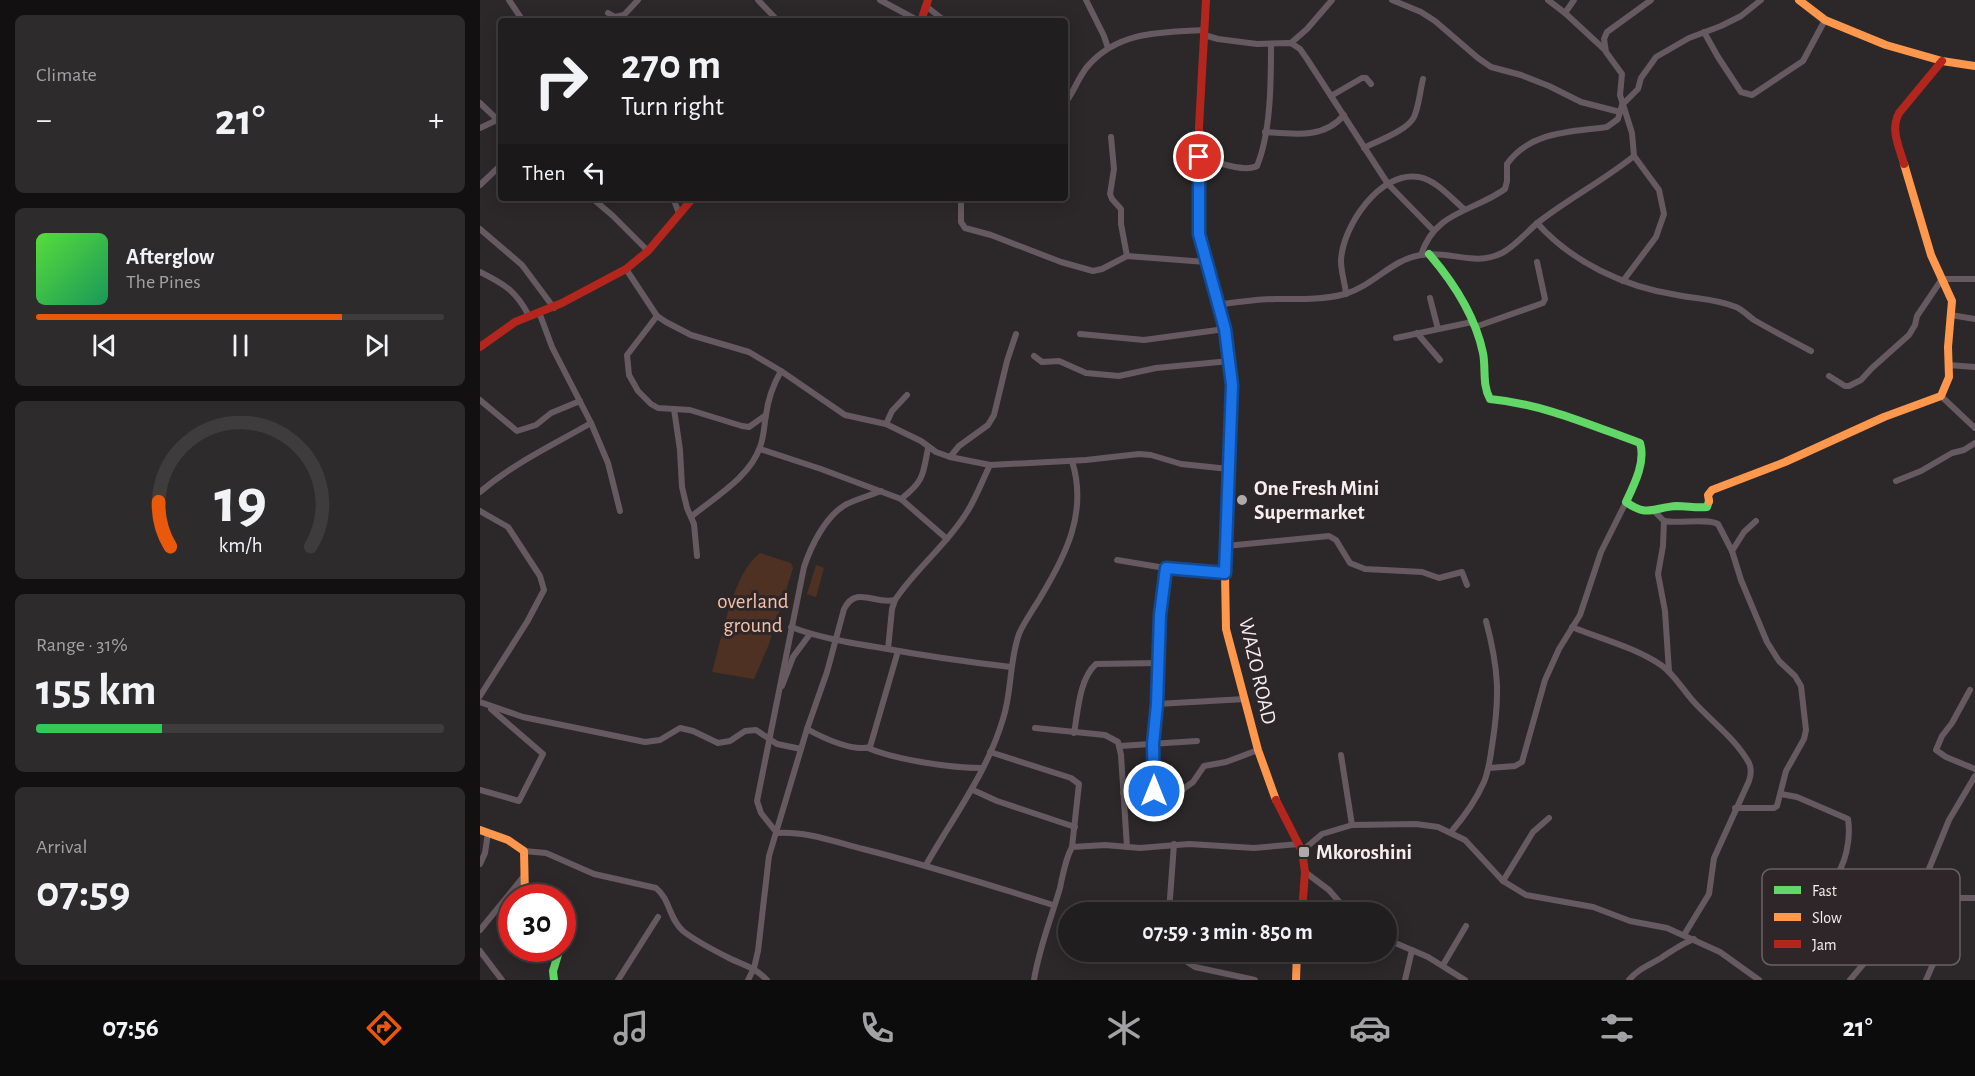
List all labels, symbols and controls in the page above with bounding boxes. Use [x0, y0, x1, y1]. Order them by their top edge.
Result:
icon: right [522, 42, 600, 120]
text: 270 m [621, 44, 721, 86]
text: Climate [36, 65, 97, 85]
text: Turn right [621, 93, 724, 120]
text: 21° [215, 98, 265, 143]
text: − [36, 104, 52, 137]
text: + [428, 104, 444, 137]
pin [1173, 131, 1224, 182]
icon: arrive [1182, 140, 1215, 173]
icon: left [578, 156, 611, 189]
text: Then [522, 162, 566, 184]
text: Afterglow [126, 246, 214, 268]
text: The Pines [126, 272, 201, 292]
icon: previous [88, 329, 121, 362]
icon: pause [224, 329, 257, 362]
icon: next [360, 329, 393, 362]
text: 19 [214, 471, 266, 533]
place label: One Fresh Mini Supermarket [1254, 478, 1379, 523]
marker: One Fresh Mini Supermarket [1235, 493, 1249, 507]
text: km/h [218, 535, 262, 556]
park label: overland ground [717, 591, 789, 636]
street label: WAZO ROAD [1235, 616, 1280, 726]
text: Range · 31% [36, 635, 128, 655]
text: 155 km [36, 668, 156, 713]
position arrow [1122, 759, 1186, 823]
text: Arrival [36, 837, 87, 857]
place label: Mkoroshini [1316, 842, 1412, 863]
marker: Mkoroshini [1297, 845, 1311, 859]
legend [1762, 869, 1960, 965]
text: 07:59 [36, 870, 130, 915]
text: Fast [1812, 883, 1837, 899]
speed limit sign: 30 [498, 884, 576, 962]
text: Slow [1812, 910, 1842, 926]
text: 07:59 · 3 min · 850 m [1142, 921, 1313, 943]
text: Jam [1812, 937, 1837, 953]
icon: directions [363, 1007, 405, 1049]
icon: music [610, 1007, 652, 1049]
icon: phone [856, 1007, 898, 1049]
icon: climate [1103, 1007, 1145, 1049]
icon: car [1349, 1007, 1391, 1049]
icon: filters [1596, 1007, 1638, 1049]
text: 07:56 [102, 1014, 159, 1041]
text: 21° [1842, 1014, 1873, 1041]

